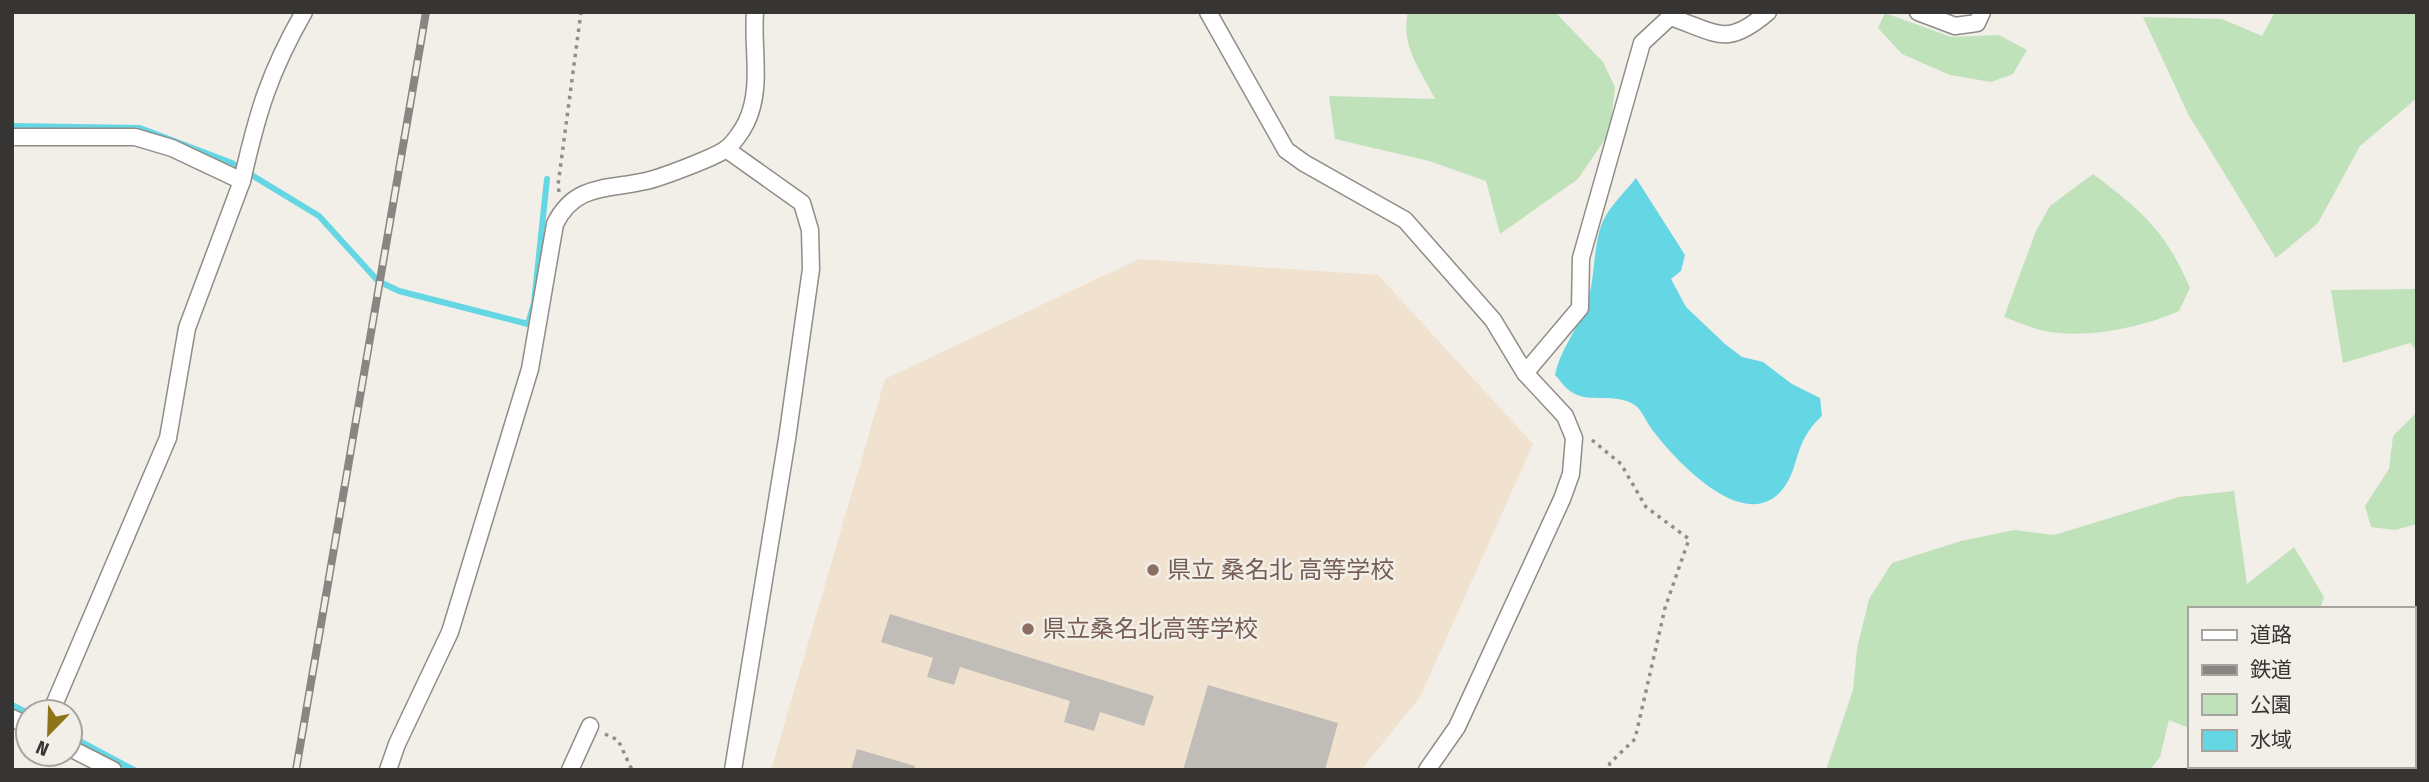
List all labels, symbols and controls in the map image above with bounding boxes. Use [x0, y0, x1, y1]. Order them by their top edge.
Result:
place label: 県立 桑名北 高等学校 [1167, 556, 1394, 584]
marker: 県立 桑名北 高等学校 [1145, 562, 1161, 578]
legend [2188, 607, 2415, 768]
place label: 県立桑名北高等学校 [1042, 615, 1258, 643]
marker: 県立桑名北高等学校 [1020, 621, 1036, 637]
text: 道路 [2250, 622, 2292, 648]
text: 鉄道 [2250, 657, 2292, 683]
text: 公園 [2250, 692, 2292, 718]
north arrow [14, 698, 84, 768]
text: 水域 [2250, 727, 2292, 753]
text: N [33, 735, 52, 761]

